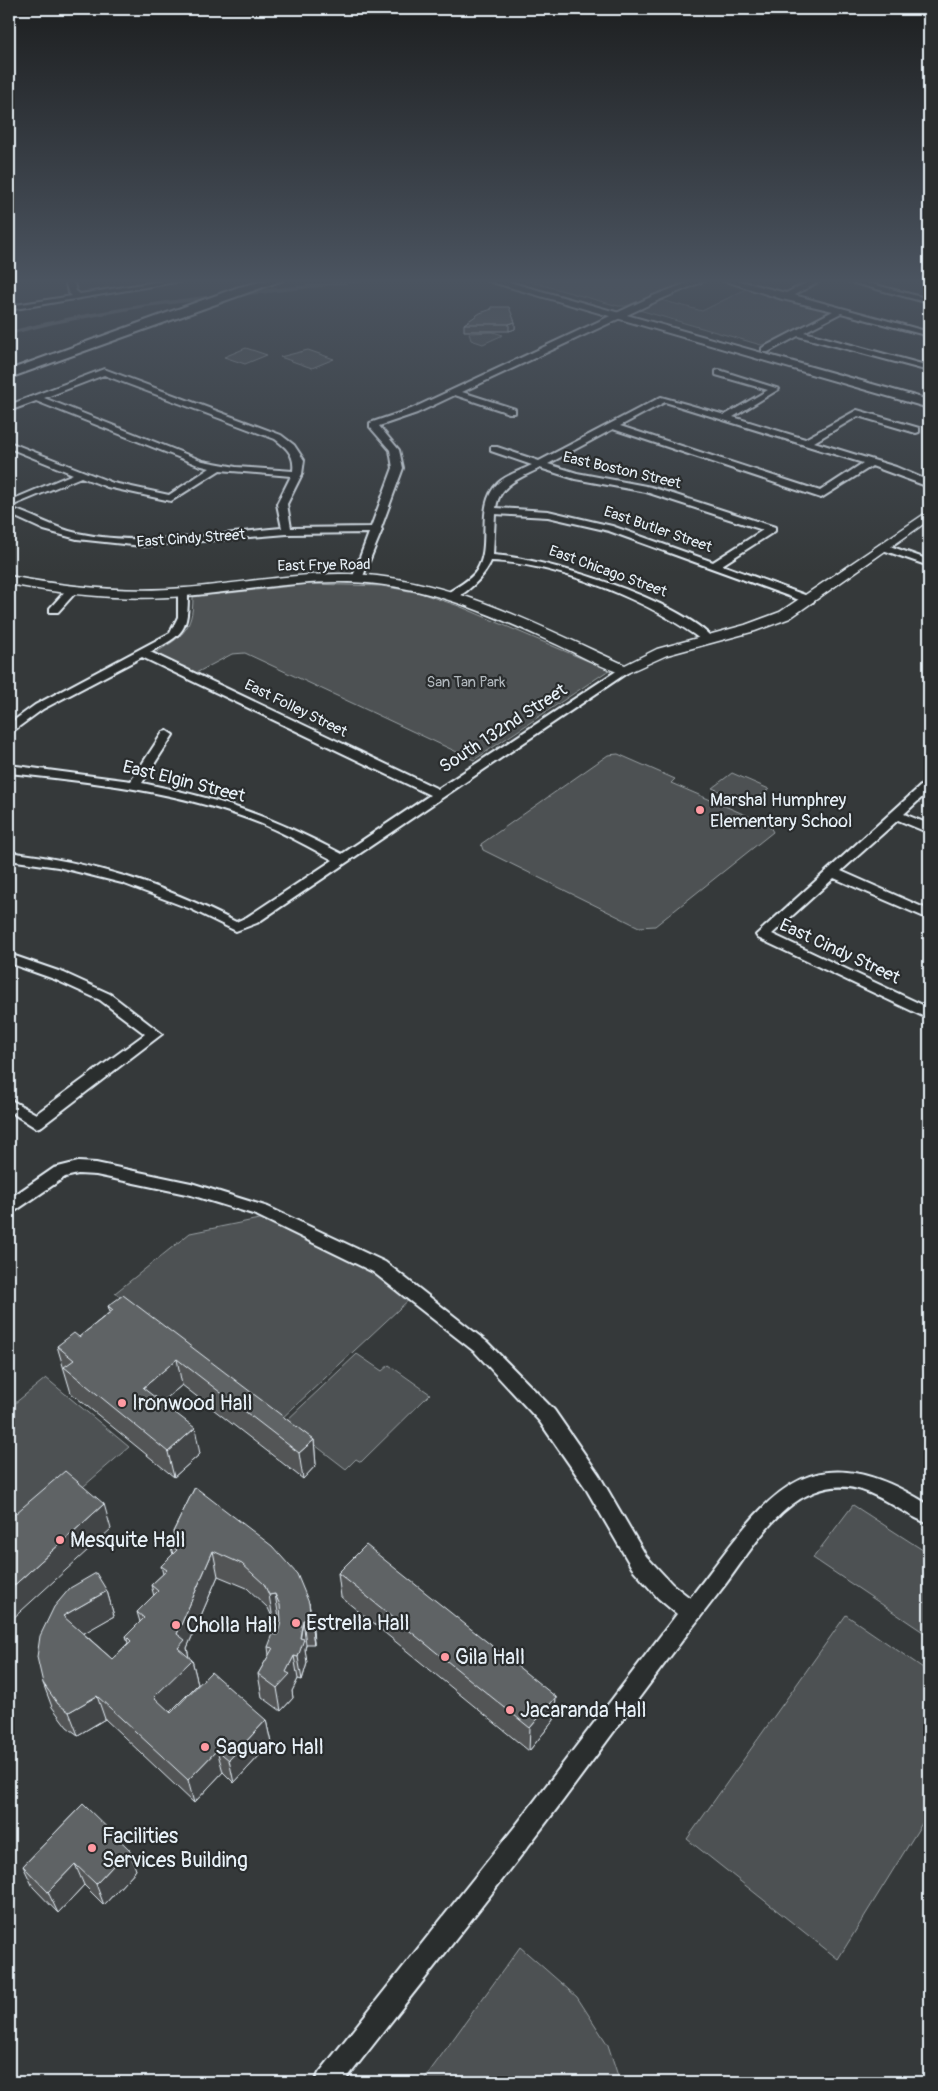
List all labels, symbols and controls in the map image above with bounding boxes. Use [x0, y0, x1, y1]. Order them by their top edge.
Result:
street label: East Boston Street [561, 448, 684, 494]
street label: East Butler Street [601, 502, 715, 557]
street label: East Cindy Street [136, 525, 247, 552]
street label: East Chicago Street [546, 541, 670, 602]
street label: East Frye Road [277, 555, 371, 576]
park label: San Tan Park [427, 673, 506, 692]
street label: East Folley Street [241, 675, 351, 742]
street label: South 132nd Street [435, 678, 572, 778]
street label: East Elgin Street [120, 755, 248, 808]
place label: Marshal Humphrey Elementary School [710, 789, 852, 833]
marker: Marshal Humphrey Elementary School [694, 804, 706, 816]
street label: East Cindy Street [776, 913, 904, 990]
place label: Ironwood Hall [132, 1390, 253, 1417]
marker: Ironwood Hall [116, 1397, 128, 1409]
place label: Mesquite Hall [70, 1527, 185, 1554]
marker: Mesquite Hall [54, 1534, 66, 1546]
place label: Estrella Hall [306, 1610, 410, 1637]
place label: Cholla Hall [186, 1612, 277, 1639]
marker: Estrella Hall [290, 1617, 302, 1629]
marker: Cholla Hall [170, 1619, 182, 1631]
place label: Gila Hall [455, 1644, 525, 1671]
marker: Gila Hall [439, 1651, 451, 1663]
place label: Jacaranda Hall [520, 1697, 646, 1724]
marker: Jacaranda Hall [504, 1704, 516, 1716]
place label: Saguaro Hall [215, 1734, 324, 1761]
marker: Saguaro Hall [199, 1741, 211, 1753]
place label: Facilities Services Building [102, 1823, 248, 1874]
marker: Facilities Services Building [86, 1842, 98, 1854]

